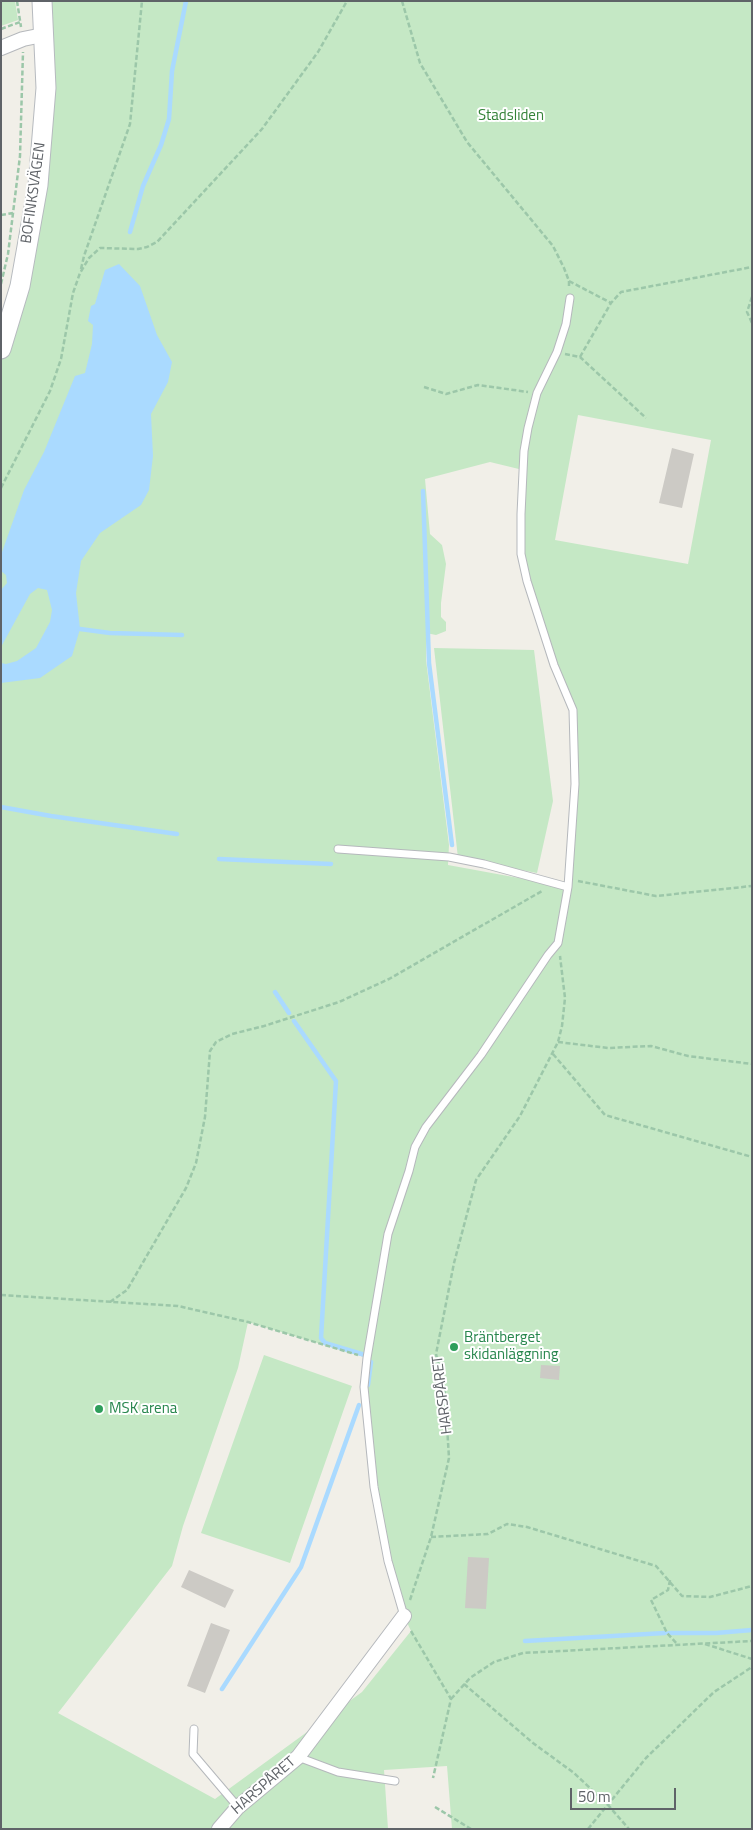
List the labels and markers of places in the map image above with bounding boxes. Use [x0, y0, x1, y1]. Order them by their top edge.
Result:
place label: Bräntberget skidanläggning [464, 1329, 558, 1364]
marker: Bräntberget skidanläggning [448, 1341, 460, 1353]
place label: MSK arena [109, 1400, 177, 1418]
marker: MSK arena [93, 1403, 105, 1415]

